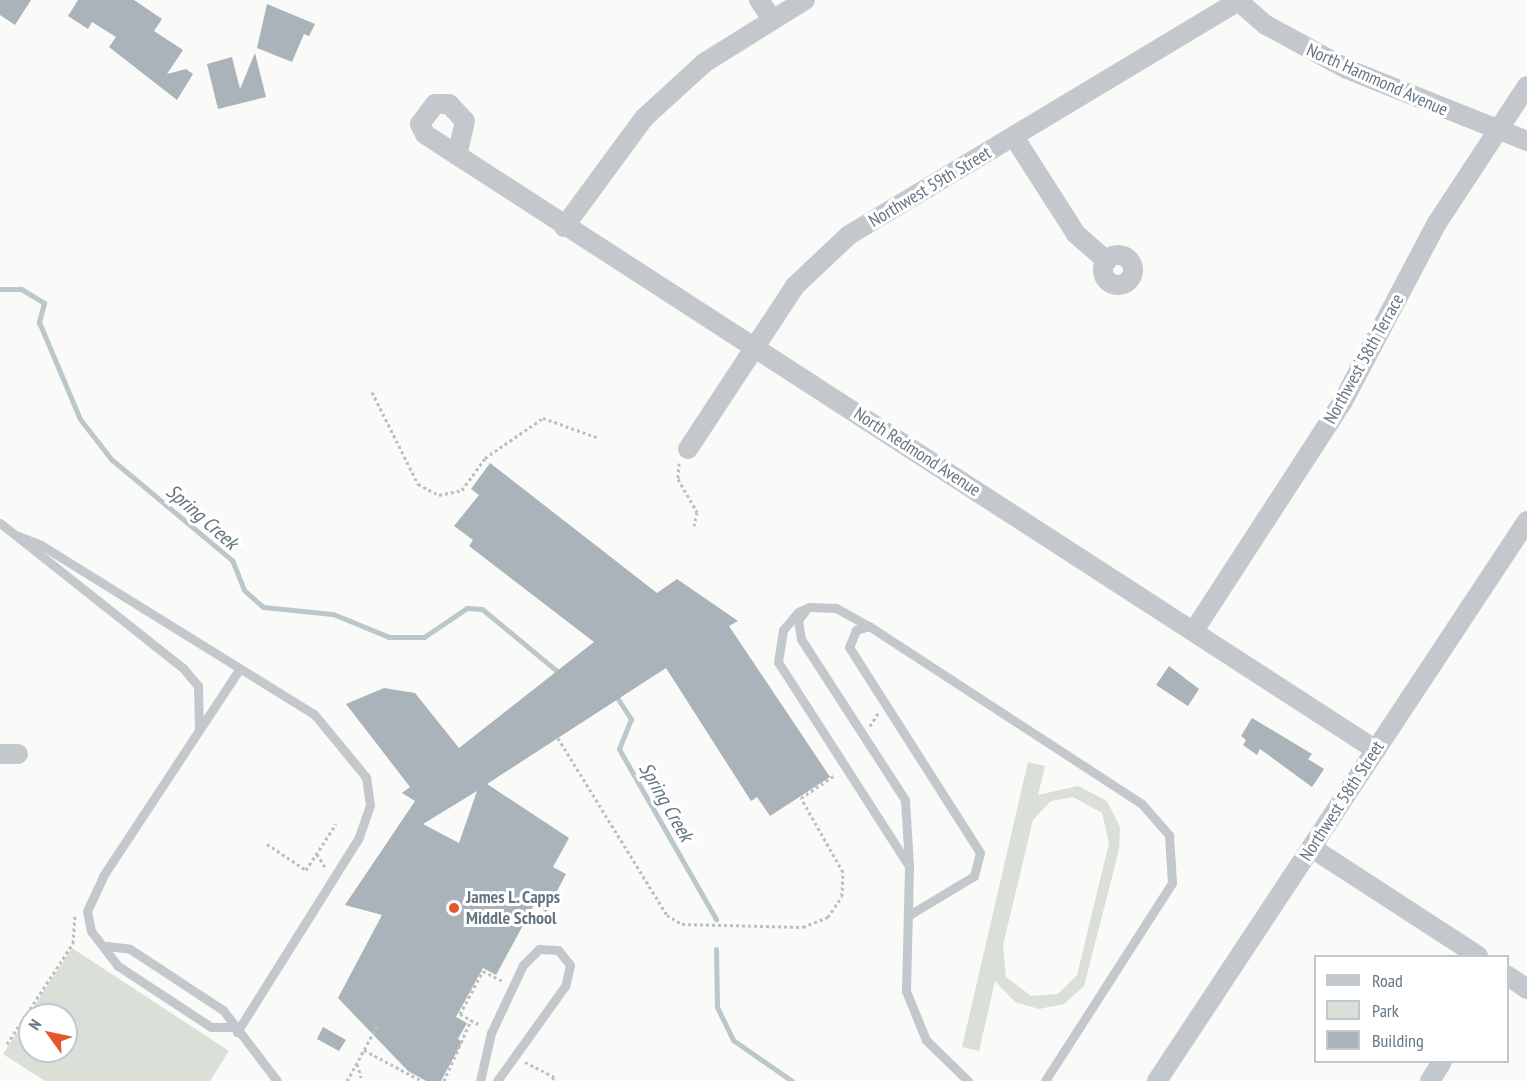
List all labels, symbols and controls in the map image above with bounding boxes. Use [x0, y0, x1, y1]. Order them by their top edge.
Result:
street label: North Hammond Avenue [1303, 39, 1451, 121]
street label: Northwest 59th Street [865, 142, 995, 232]
street label: Northwest 58th Terrace [1319, 290, 1409, 428]
street label: North Redmond Avenue [849, 403, 985, 501]
water label: Spring Creek [161, 479, 243, 555]
street label: Northwest 58th Street [1295, 737, 1389, 865]
water label: Spring Creek [634, 758, 698, 846]
place label: James L. Capps Middle School [466, 887, 561, 930]
marker: James L. Capps Middle School [447, 901, 461, 915]
legend [1314, 955, 1509, 1063]
text: Road [1372, 969, 1403, 992]
text: Park [1372, 999, 1399, 1022]
north arrow [18, 1003, 78, 1063]
text: N [24, 1015, 45, 1033]
text: Building [1372, 1029, 1424, 1052]

